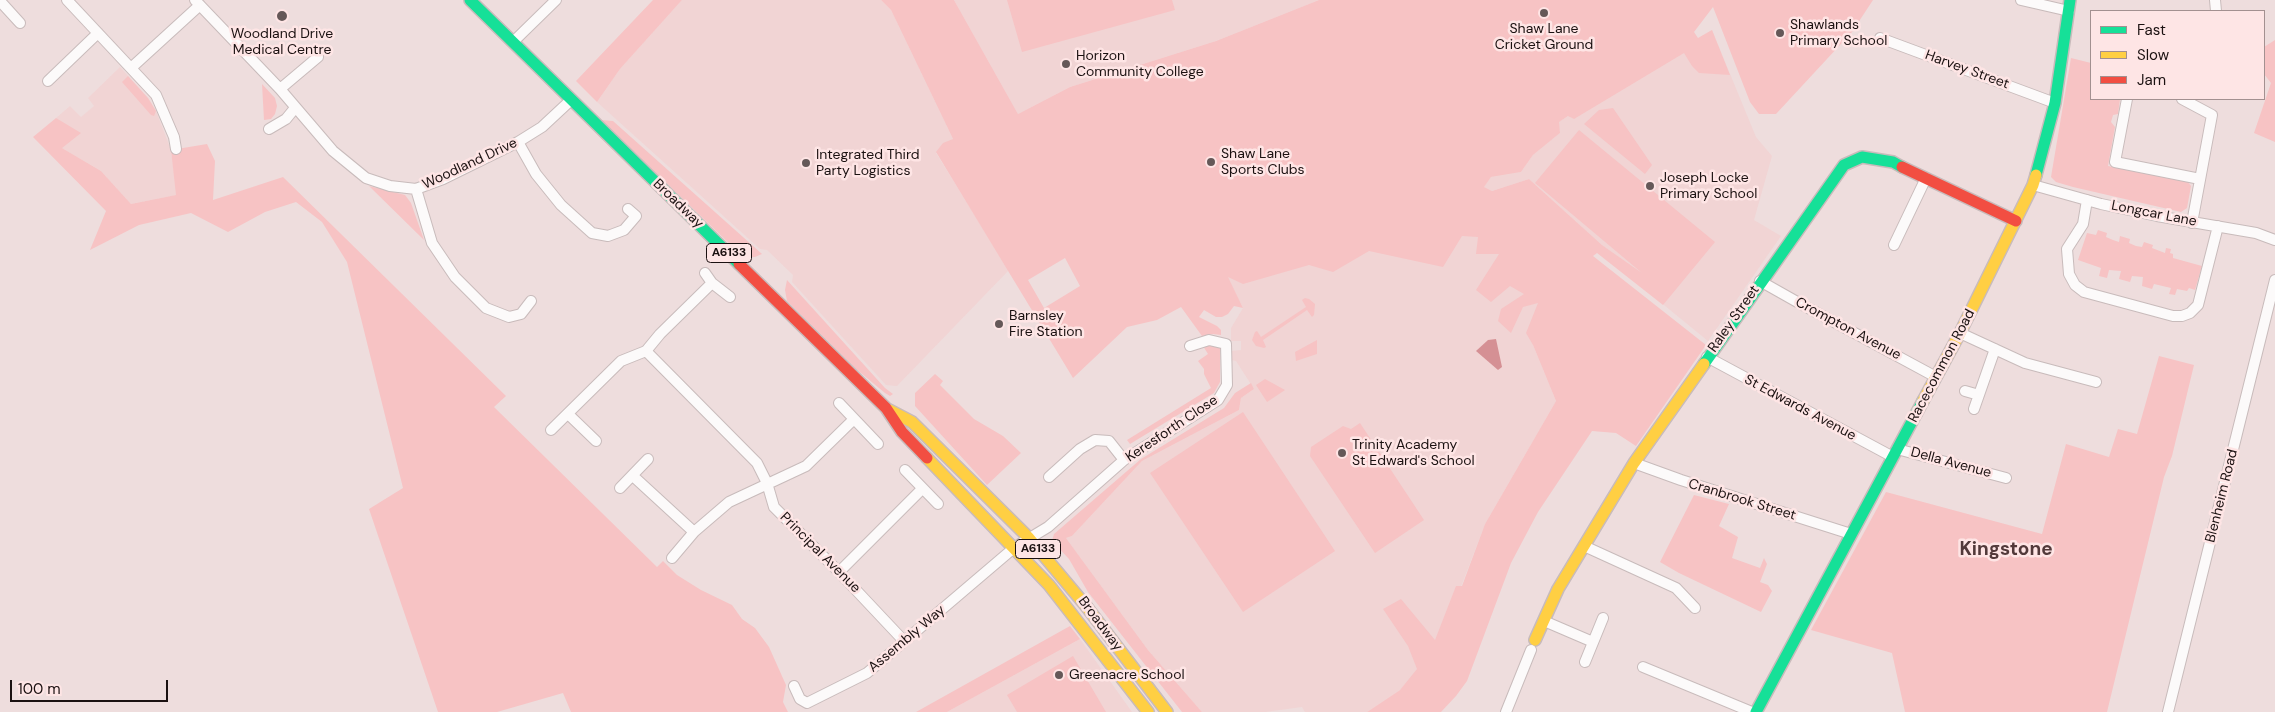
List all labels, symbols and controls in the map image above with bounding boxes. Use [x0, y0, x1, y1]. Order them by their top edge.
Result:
marker: Shaw Lane Cricket Ground [1538, 7, 1550, 19]
marker: Woodland Drive Medical Centre [275, 9, 289, 23]
legend [2090, 10, 2265, 100]
place label: Shawlands Primary School [1790, 17, 1887, 49]
text: Fast [2137, 20, 2166, 40]
place label: Shaw Lane Cricket Ground [1495, 21, 1593, 54]
place label: Woodland Drive Medical Centre [231, 26, 333, 58]
marker: Shawlands Primary School [1774, 27, 1786, 39]
text: Slow [2137, 45, 2169, 65]
street label: Harvey Street [1923, 47, 2011, 93]
place label: Horizon Community College [1076, 48, 1204, 80]
marker: Horizon Community College [1060, 58, 1072, 70]
text: Jam [2137, 70, 2166, 90]
street label: Woodland Drive [420, 135, 520, 193]
place label: Shaw Lane Sports Clubs [1221, 146, 1305, 178]
place label: Integrated Third Party Logistics [816, 147, 920, 180]
marker: Shaw Lane Sports Clubs [1205, 156, 1217, 168]
marker: Integrated Third Party Logistics [800, 157, 812, 169]
place label: Joseph Locke Primary School [1660, 170, 1757, 202]
street label: Broadway [649, 176, 707, 232]
marker: Joseph Locke Primary School [1644, 180, 1656, 192]
street label: Longcar Lane [2110, 198, 2198, 230]
road number: A6133 [706, 244, 752, 262]
street label: Raley Street [1705, 282, 1763, 356]
street label: Crompton Avenue [1792, 294, 1904, 364]
street label: Racecommon Road [1905, 307, 1979, 425]
place label: Barnsley Fire Station [1009, 308, 1083, 341]
marker: Barnsley Fire Station [993, 318, 1005, 330]
street label: St Edwards Avenue [1741, 371, 1859, 445]
street label: Keresforth Close [1123, 392, 1221, 466]
place label: Trinity Academy St Edward's School [1352, 437, 1475, 470]
street label: Della Avenue [1909, 444, 1993, 482]
marker: Trinity Academy St Edward's School [1336, 447, 1348, 459]
street label: Blenheim Road [2202, 448, 2242, 544]
street label: Cranbrook Street [1686, 476, 1798, 524]
street label: Principal Avenue [776, 509, 864, 597]
district label: Kingstone [1959, 539, 2053, 561]
road number: A6133 [1016, 540, 1060, 558]
street label: Broadway [1074, 594, 1126, 654]
street label: Assembly Way [865, 602, 949, 676]
place label: Greenacre School [1069, 667, 1185, 683]
marker: Greenacre School [1053, 669, 1065, 681]
scale bar [12, 670, 170, 702]
text: 100 m [18, 679, 61, 699]

